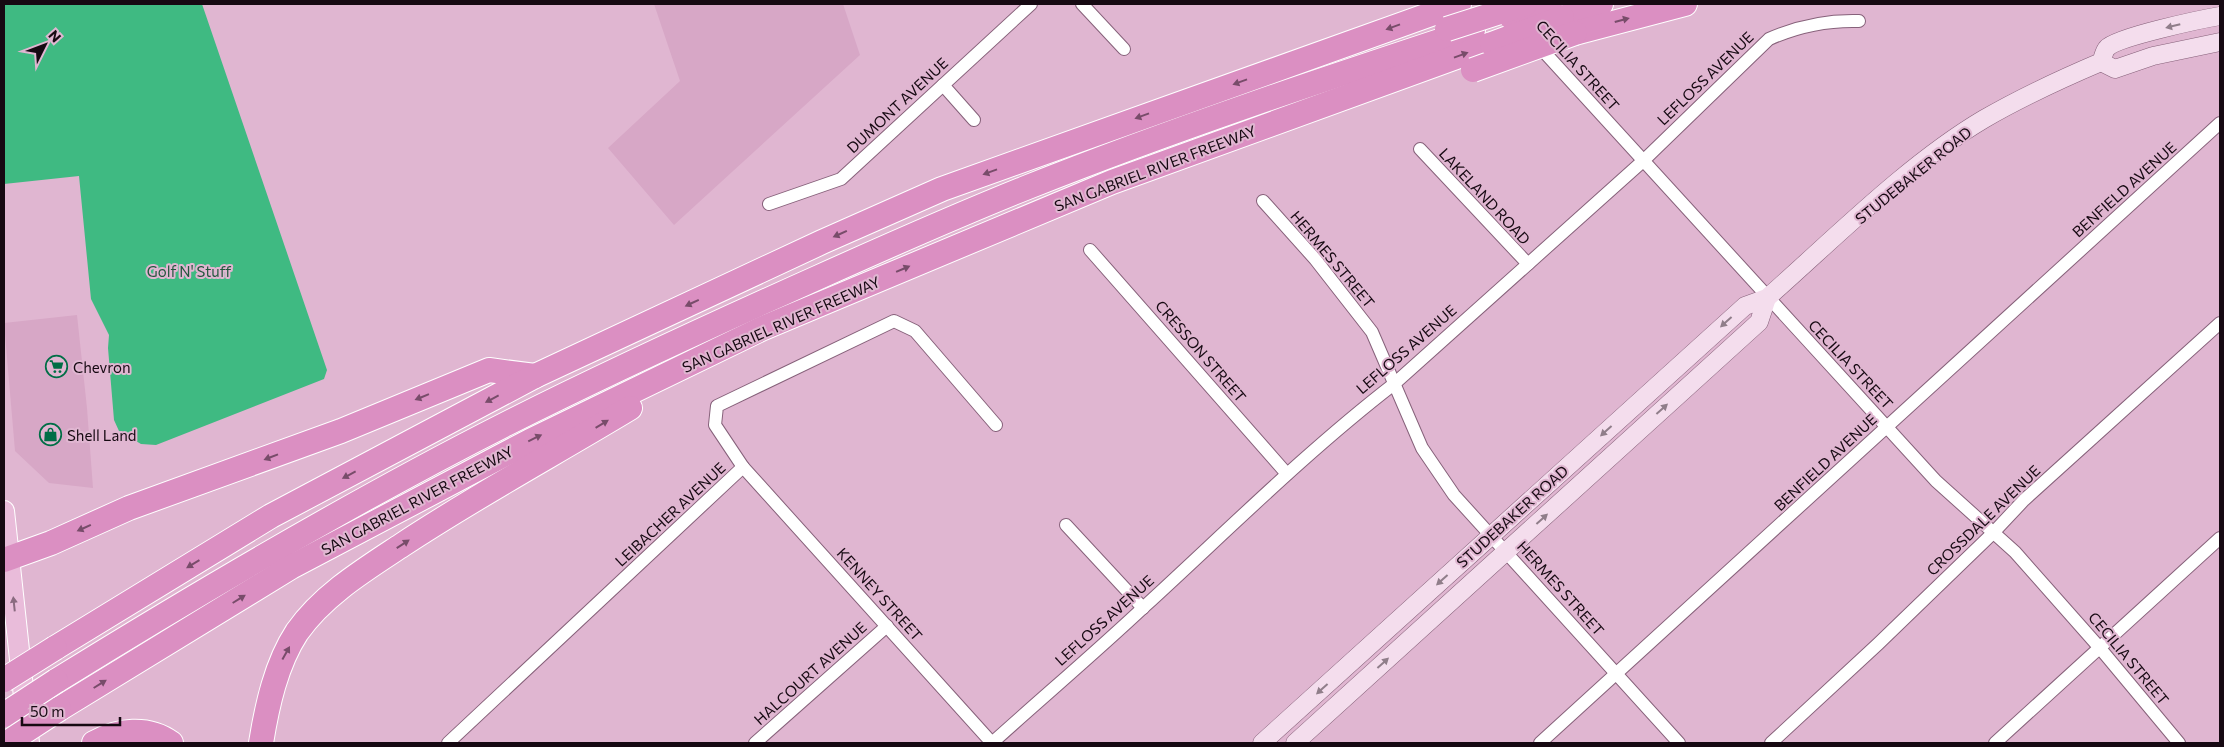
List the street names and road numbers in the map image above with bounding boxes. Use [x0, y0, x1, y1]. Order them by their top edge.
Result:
street label: CECILIA STREET [1533, 16, 1624, 114]
street label: LEFLOSS AVENUE [1653, 27, 1757, 129]
street label: DUMONT AVENUE [843, 53, 951, 156]
street label: SAN GABRIEL RIVER FREEWAY [1052, 121, 1259, 215]
street label: STUDEBAKER ROAD [1851, 123, 1975, 227]
street label: BENFIELD AVENUE [2068, 138, 2180, 240]
street label: LAKELAND ROAD [1436, 144, 1534, 248]
street label: HERMES STREET [1287, 207, 1379, 311]
street label: SAN GABRIEL RIVER FREEWAY [679, 272, 883, 376]
street label: CRESSON STREET [1152, 296, 1250, 406]
street label: LEFLOSS AVENUE [1352, 301, 1460, 397]
street label: CECILIA STREET [1805, 316, 1897, 413]
street label: BENFIELD AVENUE [1770, 410, 1880, 514]
street label: SAN GABRIEL RIVER FREEWAY [318, 442, 516, 558]
street label: LEIBACHER AVENUE [611, 458, 729, 570]
street label: STUDEBAKER ROAD [1452, 461, 1572, 571]
street label: CROSSDALE AVENUE [1922, 461, 2044, 579]
street label: HERMES STREET [1514, 537, 1608, 639]
street label: KENNEY STREET [834, 544, 927, 644]
street label: LEFLOSS AVENUE [1051, 571, 1157, 669]
street label: CECILIA STREET [2085, 608, 2173, 708]
street label: HALCOURT AVENUE [750, 618, 870, 728]

